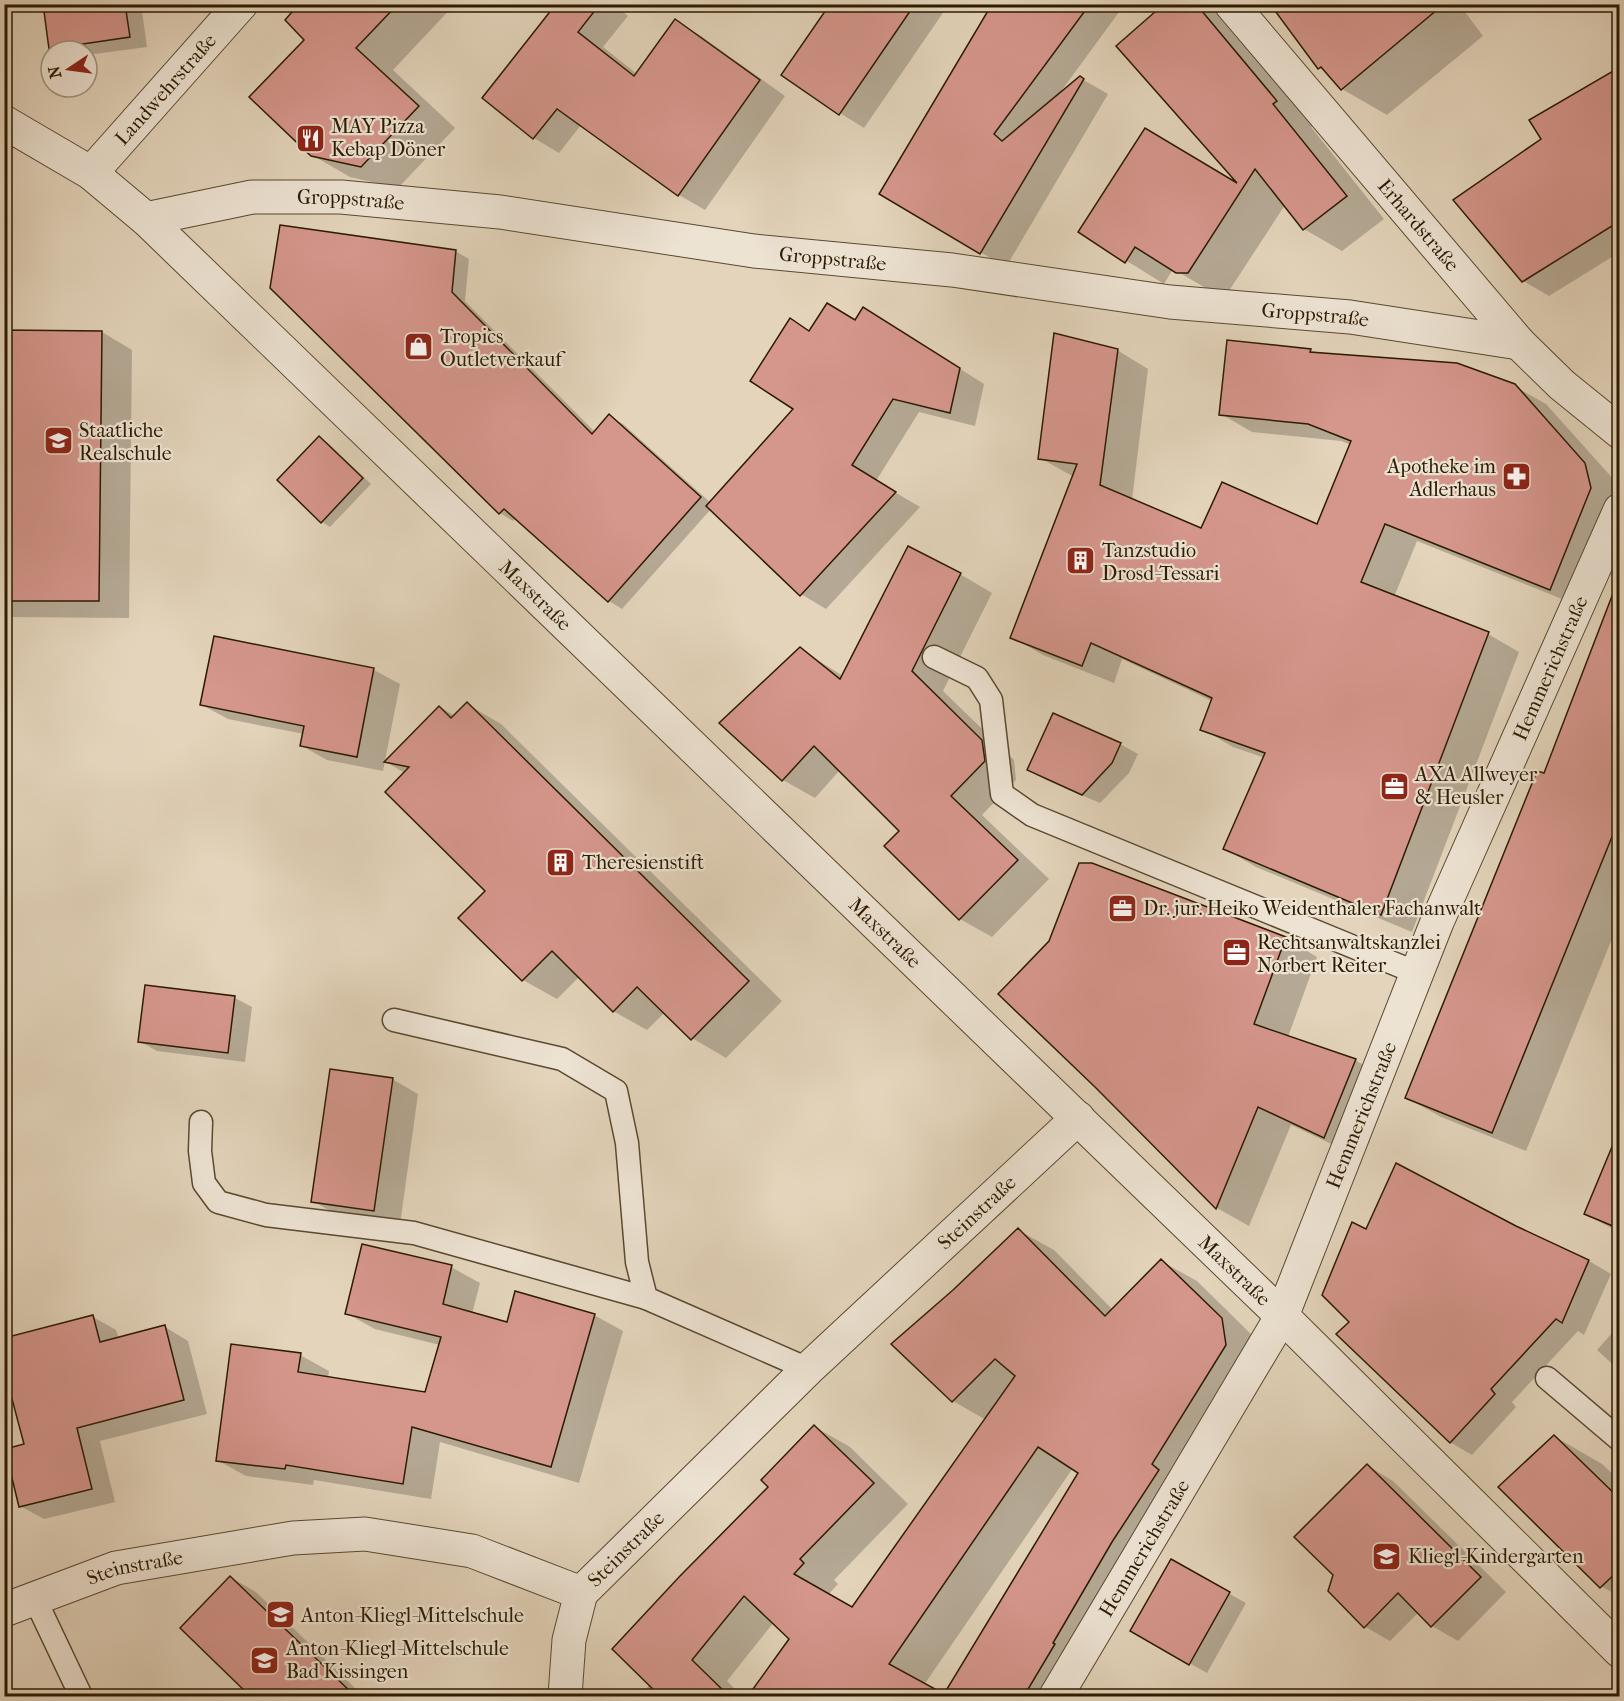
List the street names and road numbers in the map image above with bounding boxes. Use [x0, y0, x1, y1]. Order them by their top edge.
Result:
street label: Landwehrstraße [110, 29, 221, 150]
street label: Erhardstraße [1373, 175, 1464, 276]
street label: Groppstraße [297, 186, 405, 215]
street label: Groppstraße [778, 242, 887, 276]
street label: Groppstraße [1261, 299, 1371, 332]
street label: Maxstraße [494, 556, 576, 635]
street label: Hemmerichstraße [1508, 592, 1593, 744]
street label: Maxstraße [844, 893, 926, 973]
street label: Hemmerichstraße [1322, 1038, 1401, 1192]
street label: Steinstraße [933, 1171, 1021, 1255]
street label: Maxstraße [1194, 1231, 1275, 1311]
street label: Hemmerichstraße [1094, 1475, 1194, 1621]
street label: Steinstraße [583, 1506, 669, 1592]
street label: Steinstraße [83, 1546, 185, 1590]

